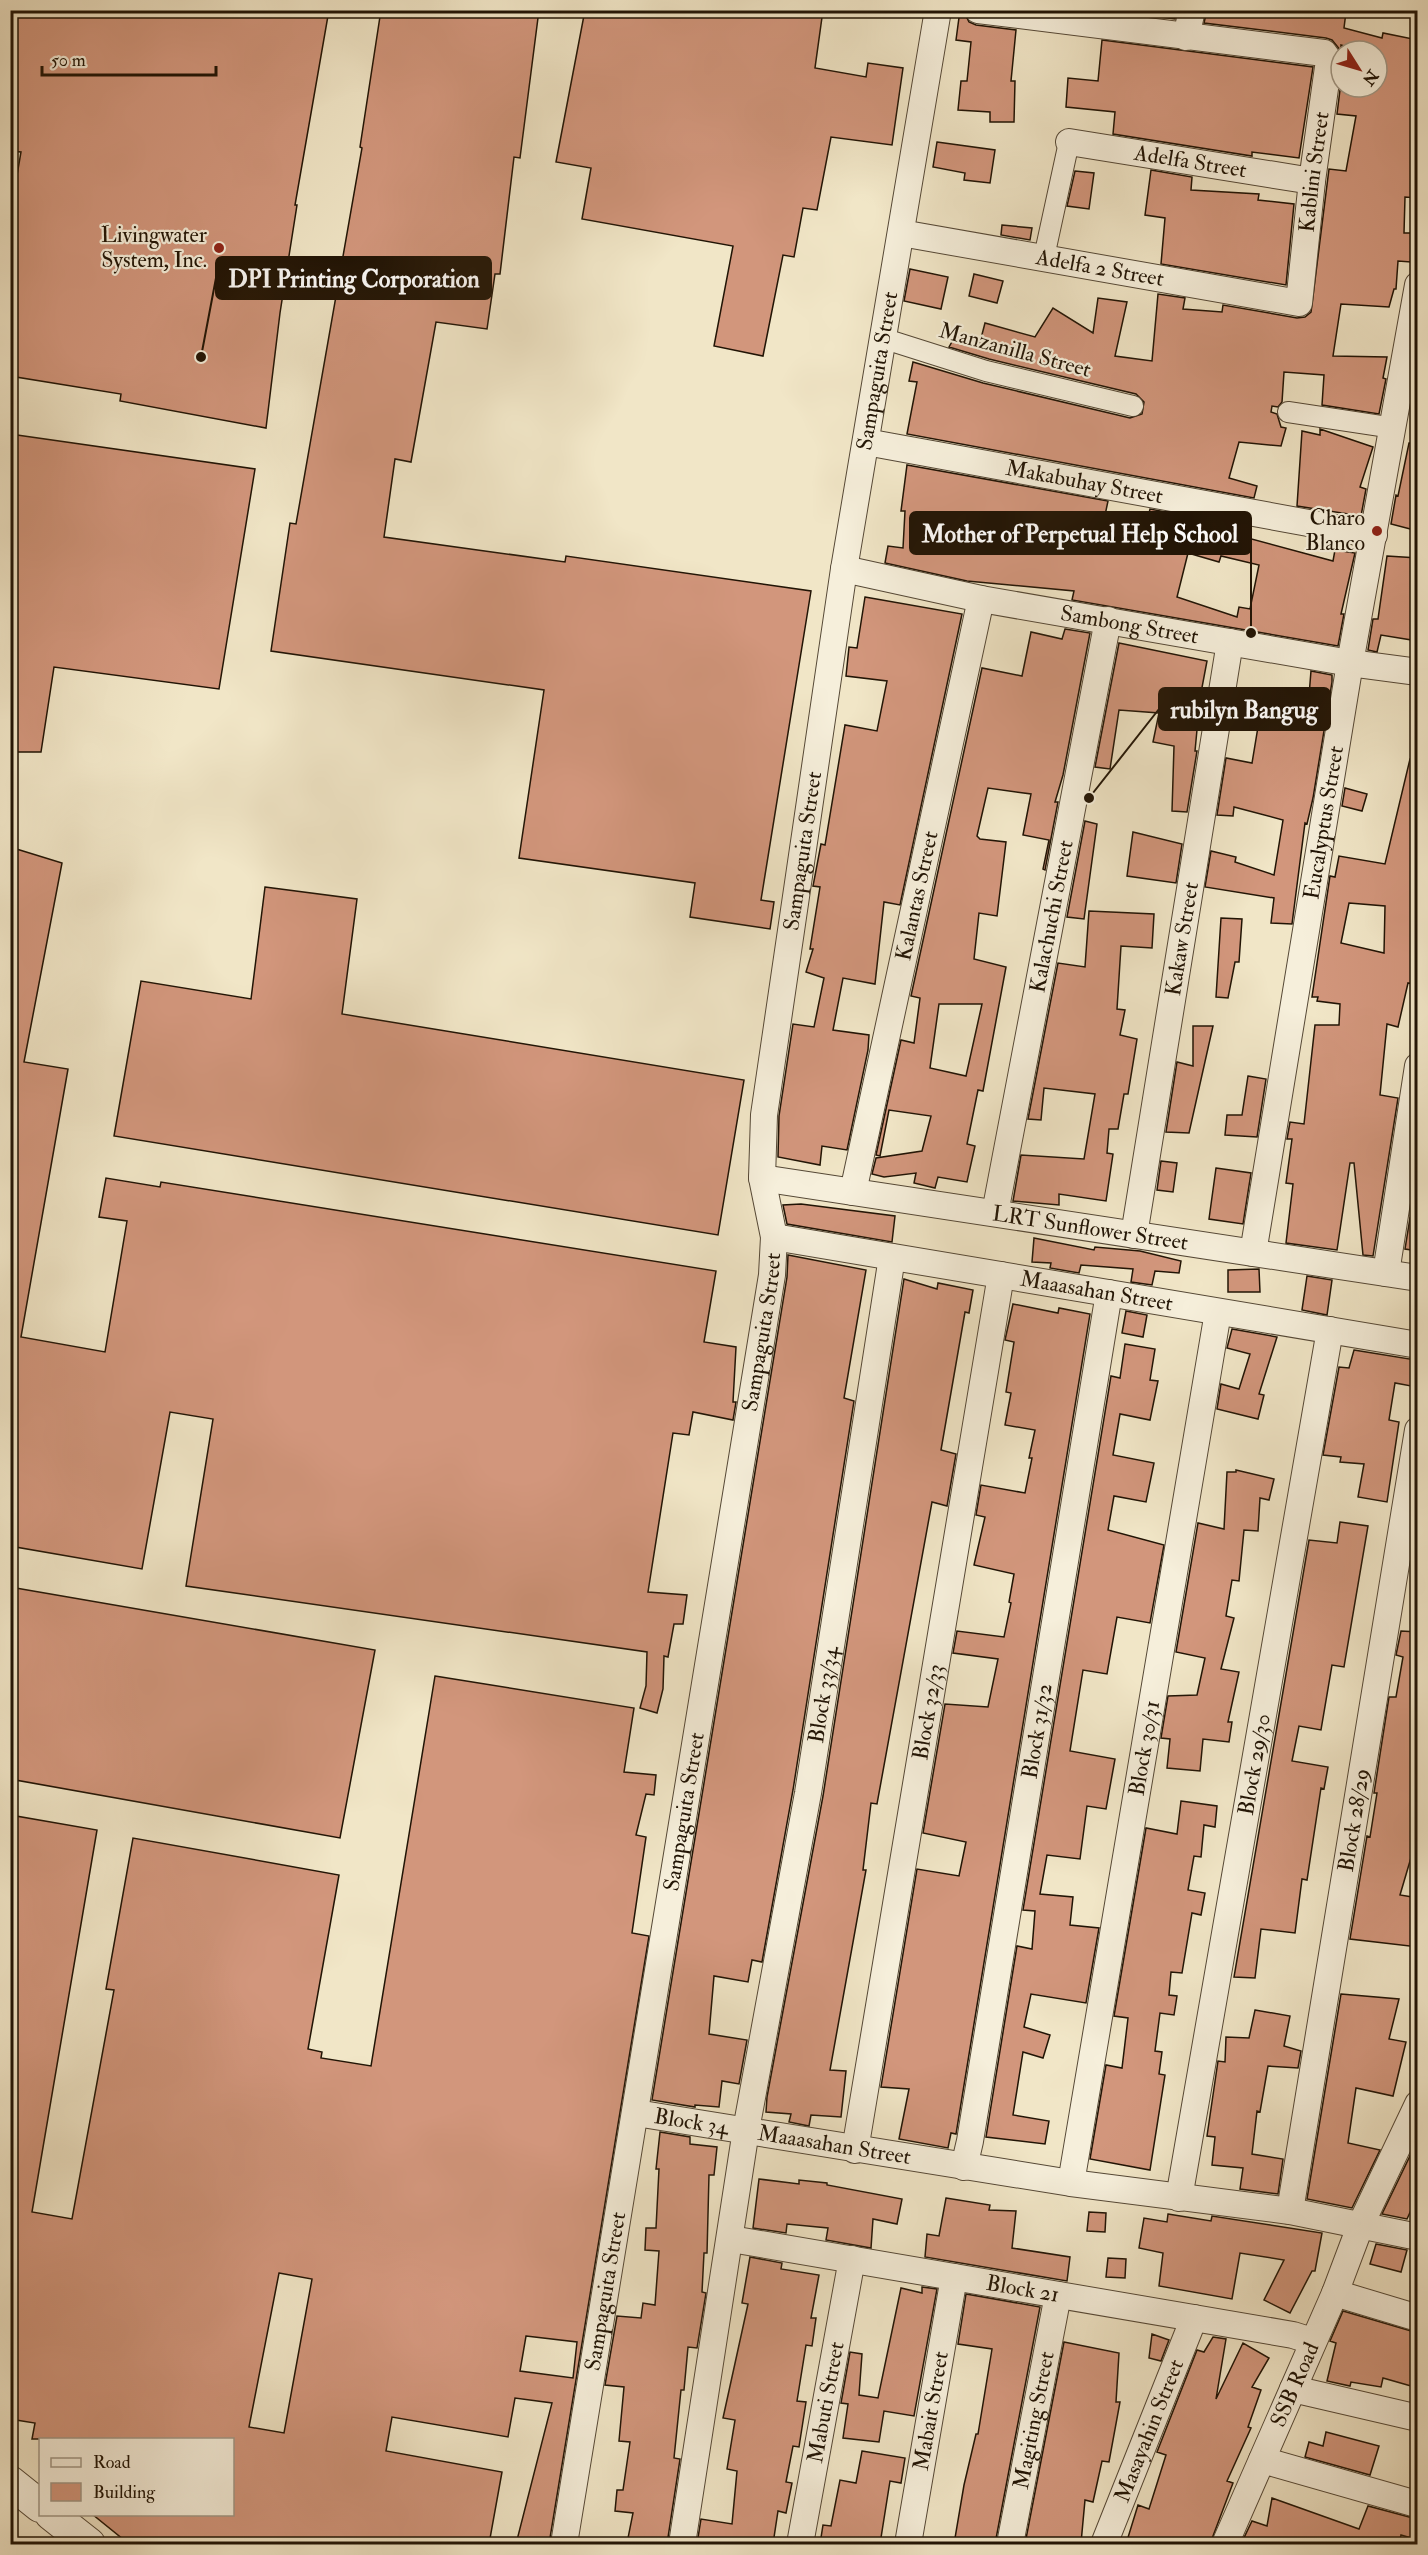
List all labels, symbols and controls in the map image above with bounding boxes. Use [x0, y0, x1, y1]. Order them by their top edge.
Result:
scale bar [42, 39, 216, 77]
north arrow [1329, 39, 1389, 99]
text: 50 m [51, 49, 86, 72]
text: N [1357, 65, 1383, 90]
street label: Kablini Street [1293, 110, 1336, 234]
street label: Adelfa Street [1131, 139, 1249, 184]
place label: Livingwater System, Inc. [101, 221, 208, 274]
marker: Livingwater System, Inc. [212, 241, 226, 255]
street label: Adelfa 2 Street [1033, 243, 1166, 293]
callout: DPI Printing Corporation [216, 257, 491, 299]
text: DPI Printing Corporation [228, 264, 480, 295]
street label: Sampaguita Street [850, 289, 904, 452]
street label: Manzanilla Street [936, 316, 1094, 384]
street label: Makabuhay Street [1003, 454, 1165, 510]
place label: Charo Blanco [1305, 504, 1365, 557]
callout: Mother of Perpetual Help School [910, 512, 1251, 554]
text: Mother of Perpetual Help School [921, 519, 1239, 550]
marker: Charo Blanco [1370, 524, 1384, 538]
street label: Sambong Street [1058, 599, 1201, 650]
callout: rubilyn Bangug [1159, 688, 1330, 730]
text: rubilyn Bangug [1170, 695, 1319, 726]
street label: Eucalyptus Street [1297, 744, 1350, 902]
street label: Sampaguita Street [777, 770, 828, 932]
street label: Kalantas Street [889, 828, 945, 963]
street label: Kalachuchi Street [1023, 838, 1080, 995]
street label: Kakaw Street [1159, 880, 1205, 998]
street label: LRT Sunflower Street [990, 1199, 1190, 1257]
street label: Sampaguita Street [736, 1252, 787, 1414]
street label: Maaasahan Street [1018, 1264, 1175, 1318]
street label: Block 33/34 [802, 1643, 845, 1745]
street label: Block 32/33 [906, 1662, 950, 1762]
street label: Block 31/32 [1016, 1681, 1059, 1781]
street label: Block 30/31 [1123, 1698, 1166, 1798]
street label: Block 29/30 [1232, 1712, 1277, 1817]
street label: Sampaguita Street [657, 1730, 711, 1893]
street label: Block 28/29 [1332, 1767, 1376, 1874]
street label: Block 34 [652, 2102, 732, 2142]
street label: Maaasahan Street [756, 2119, 913, 2171]
street label: Sampaguita Street [579, 2210, 632, 2373]
street label: Block 21 [984, 2269, 1061, 2309]
street label: SSB Road [1264, 2338, 1326, 2431]
street label: Mabuti Street [801, 2339, 851, 2465]
street label: Mabait Street [907, 2349, 955, 2473]
street label: Magiting Street [1007, 2349, 1061, 2491]
street label: Masayahin Street [1108, 2355, 1190, 2506]
legend [39, 2438, 234, 2516]
text: Road [93, 2451, 131, 2474]
text: Building [93, 2481, 156, 2504]

